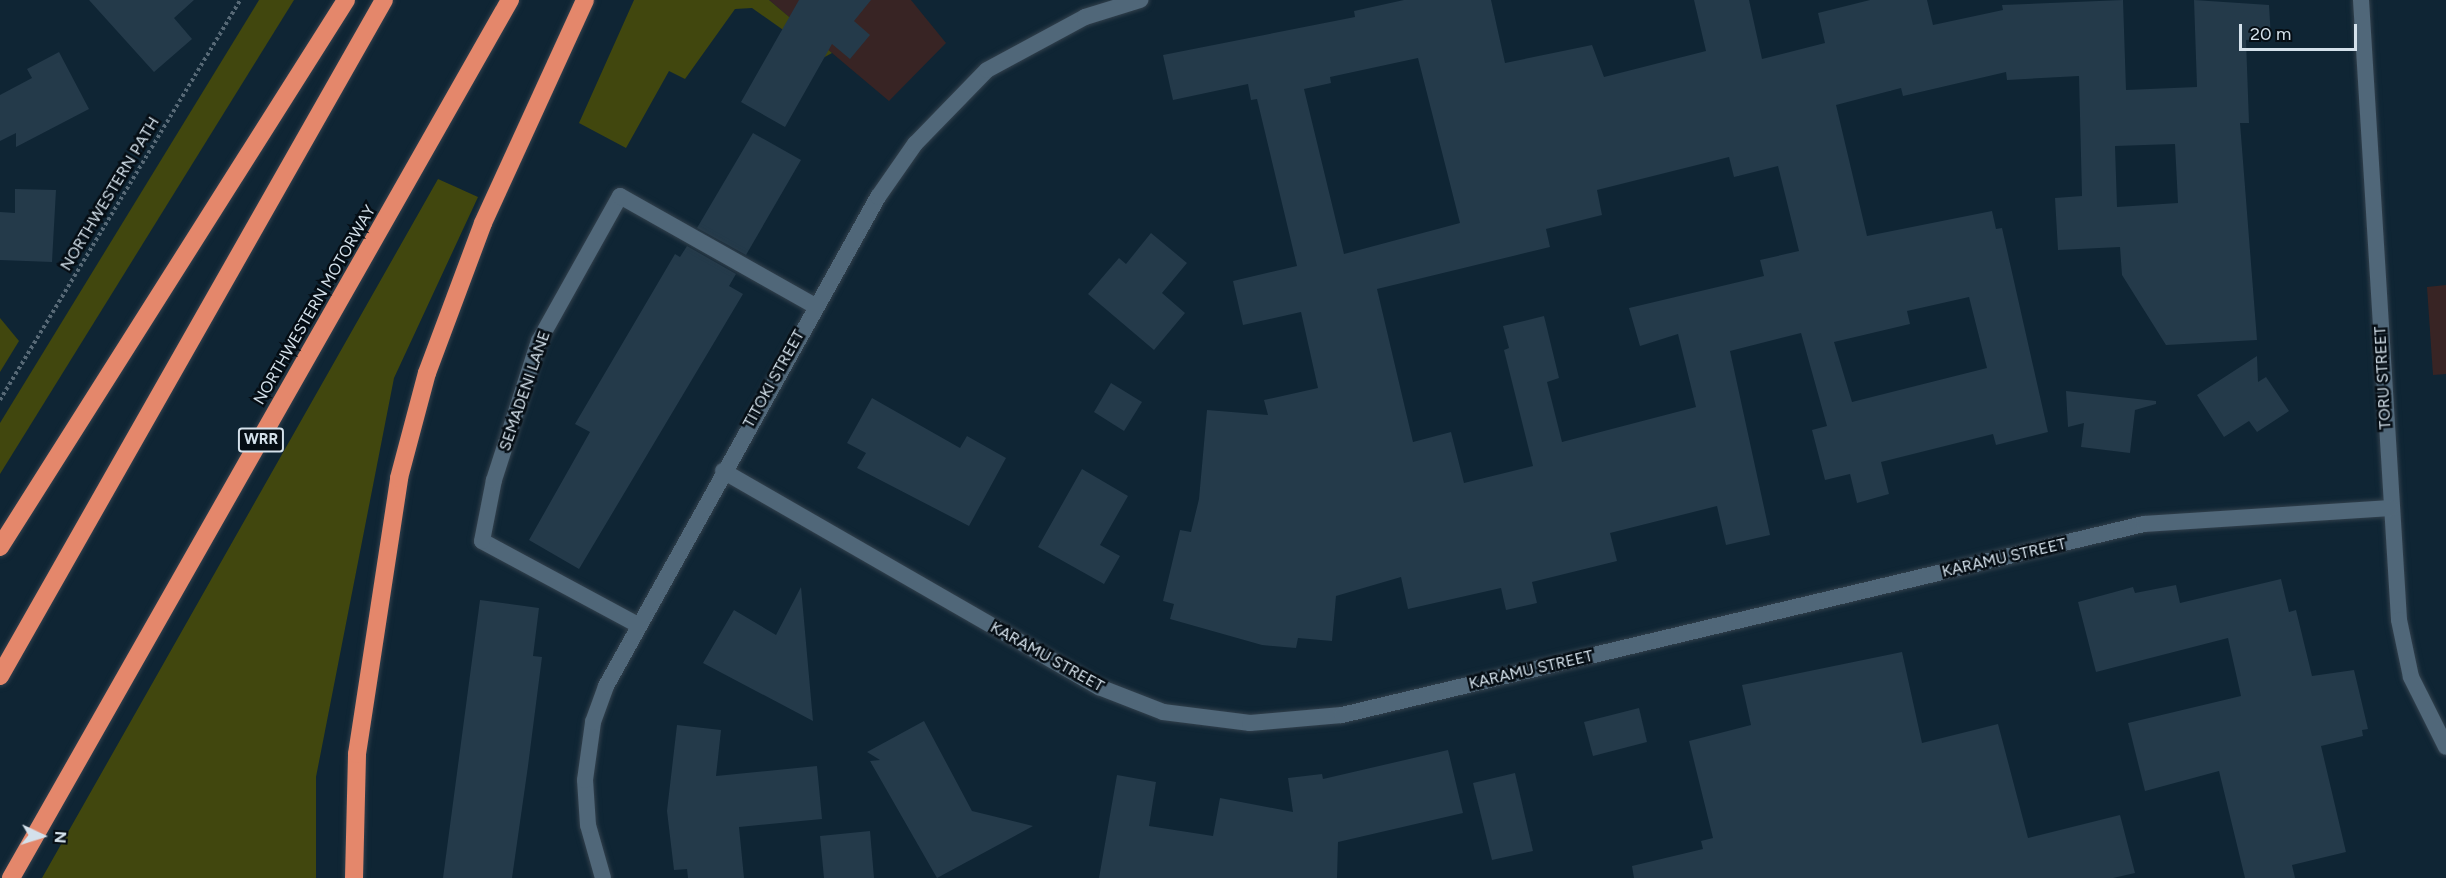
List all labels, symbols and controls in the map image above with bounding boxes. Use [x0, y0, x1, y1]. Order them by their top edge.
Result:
scale bar [2242, 12, 2360, 50]
text: 20 m [2250, 23, 2291, 45]
street label: NORTHWESTERN PATH [57, 114, 163, 274]
street label: NORTHWESTERN MOTORWAY [250, 202, 380, 408]
street label: TORU STREET [2371, 326, 2395, 430]
street label: TITOKI STREET [739, 327, 809, 431]
street label: SEMADENI LANE [495, 328, 555, 454]
road number: WRR [237, 428, 285, 452]
street label: KARAMU STREET [1940, 534, 2068, 582]
street label: KARAMU STREET [987, 618, 1107, 696]
street label: KARAMU STREET [1467, 646, 1595, 694]
north arrow [12, 806, 72, 866]
text: N [51, 830, 70, 844]

